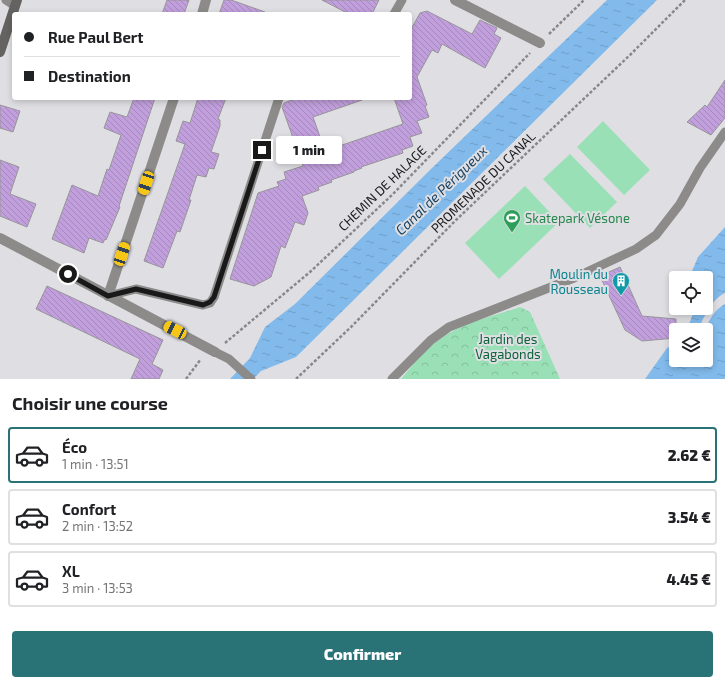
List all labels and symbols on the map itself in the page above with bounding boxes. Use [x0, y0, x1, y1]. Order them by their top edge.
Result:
street label: PROMENADE DU CANAL [428, 128, 539, 236]
callout: 1 min [276, 136, 342, 164]
route end [253, 141, 271, 159]
water label: Canal de Périgueux [392, 141, 491, 238]
street label: CHEMIN DE HALAGE [335, 142, 429, 234]
car [137, 170, 155, 196]
sports icon: Skatepark Vésone [502, 208, 522, 233]
place label: Skatepark Vésone [525, 210, 630, 226]
car [113, 241, 131, 267]
route start [59, 265, 77, 283]
place label: Moulin du Rousseau [549, 266, 608, 297]
building icon: Moulin du Rousseau [611, 271, 631, 296]
car [162, 319, 188, 341]
park label: Jardin des Vagabonds [475, 331, 541, 362]

